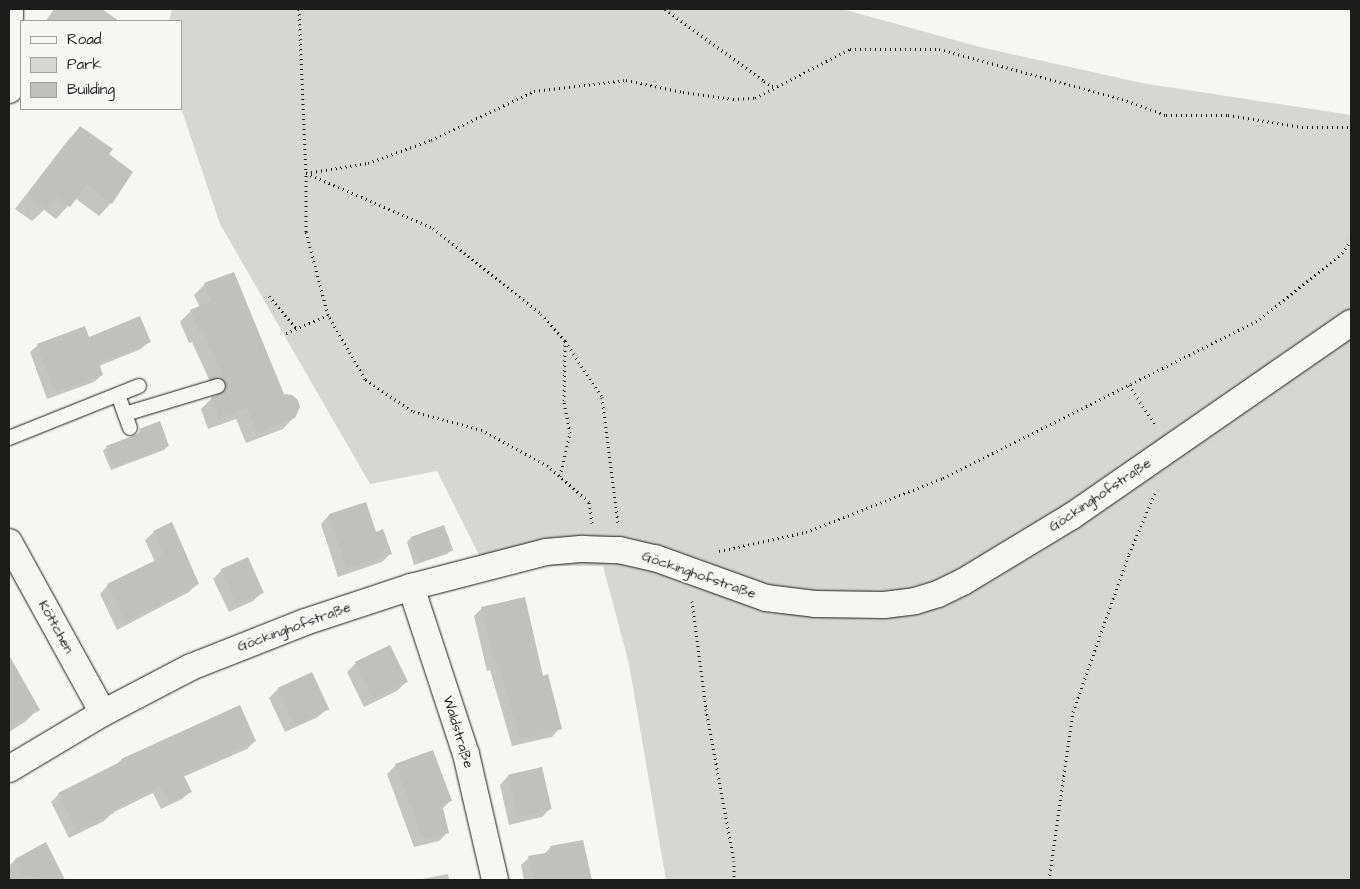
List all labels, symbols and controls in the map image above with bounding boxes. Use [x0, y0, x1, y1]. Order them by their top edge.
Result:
legend [20, 20, 182, 110]
text: Road [67, 29, 101, 50]
text: Park [67, 54, 102, 75]
text: Building [67, 79, 115, 100]
street label: Göckinghofstraße [1046, 455, 1154, 535]
street label: Göckinghofstraße [640, 548, 758, 602]
street label: Köttchen [35, 598, 77, 656]
street label: Göckinghofstraße [235, 599, 353, 655]
street label: Waldstraße [439, 694, 477, 770]

